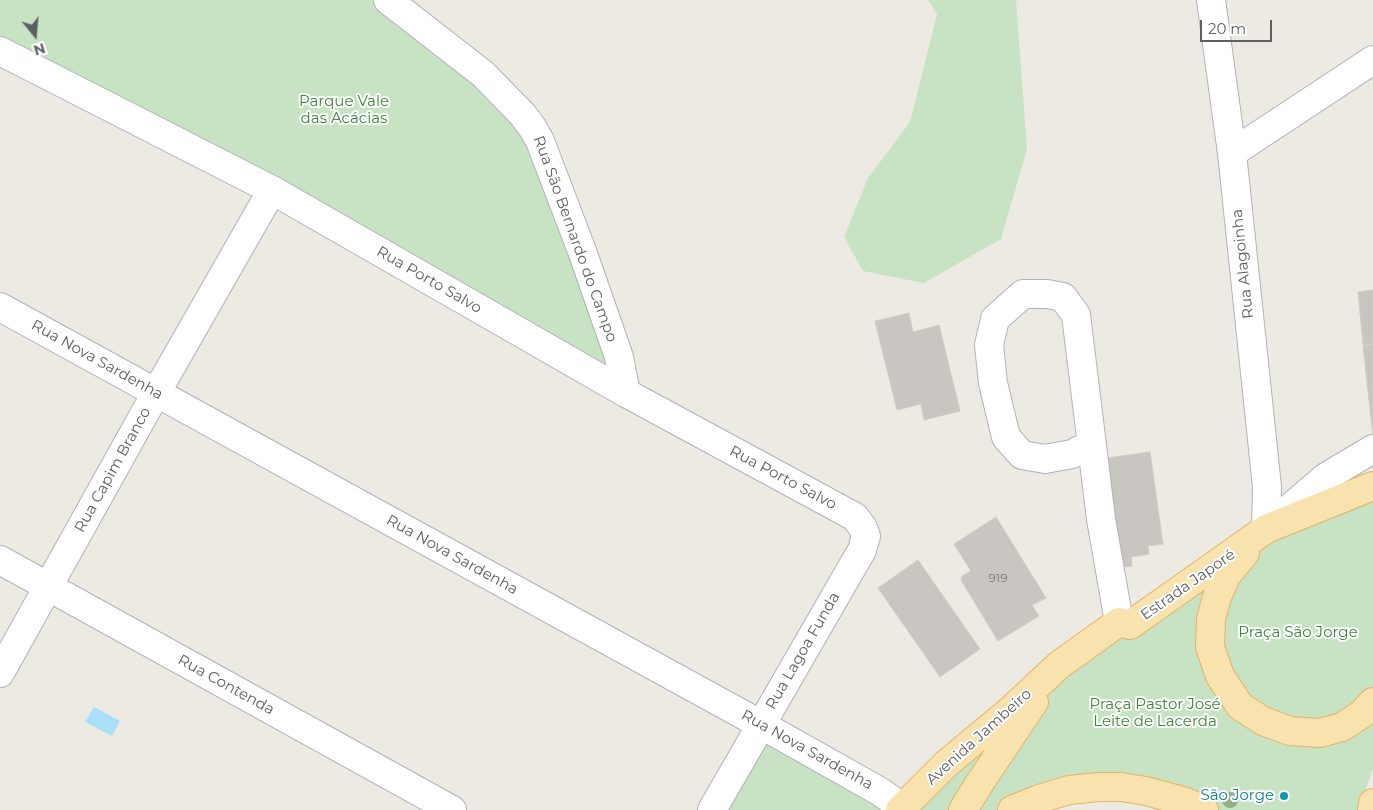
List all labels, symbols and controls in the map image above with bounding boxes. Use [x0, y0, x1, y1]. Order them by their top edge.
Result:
north arrow [10, 10, 60, 60]
scale bar [1203, 10, 1276, 42]
text: 20 m [1208, 19, 1246, 38]
text: N [31, 39, 47, 60]
park label: Parque Vale das Acácias [299, 93, 389, 128]
street label: Rua São Bernardo do Campo [529, 133, 621, 345]
street label: Rua Alagoinha [1228, 208, 1258, 320]
street label: Rua Porto Salvo [373, 243, 485, 317]
street label: Rua Nova Sardenha [28, 316, 166, 404]
street label: Rua Capim Branco [71, 404, 155, 536]
street label: Rua Porto Salvo [726, 442, 840, 514]
street label: Rua Nova Sardenha [383, 511, 521, 599]
street label: Estrada Japoré [1137, 546, 1239, 624]
house number: 919 [989, 571, 1007, 585]
street label: Rua Lagoa Funda [762, 589, 844, 713]
park label: Praça São Jorge [1238, 624, 1358, 642]
street label: Rua Contenda [175, 651, 277, 719]
street label: Avenida Jambeiro [923, 685, 1035, 789]
park label: Praça Pastor José Leite de Lacerda [1089, 696, 1221, 731]
street label: Rua Nova Sardenha [738, 706, 876, 794]
place label: São Jorge [1201, 787, 1274, 805]
marker: São Jorge [1278, 790, 1290, 802]

